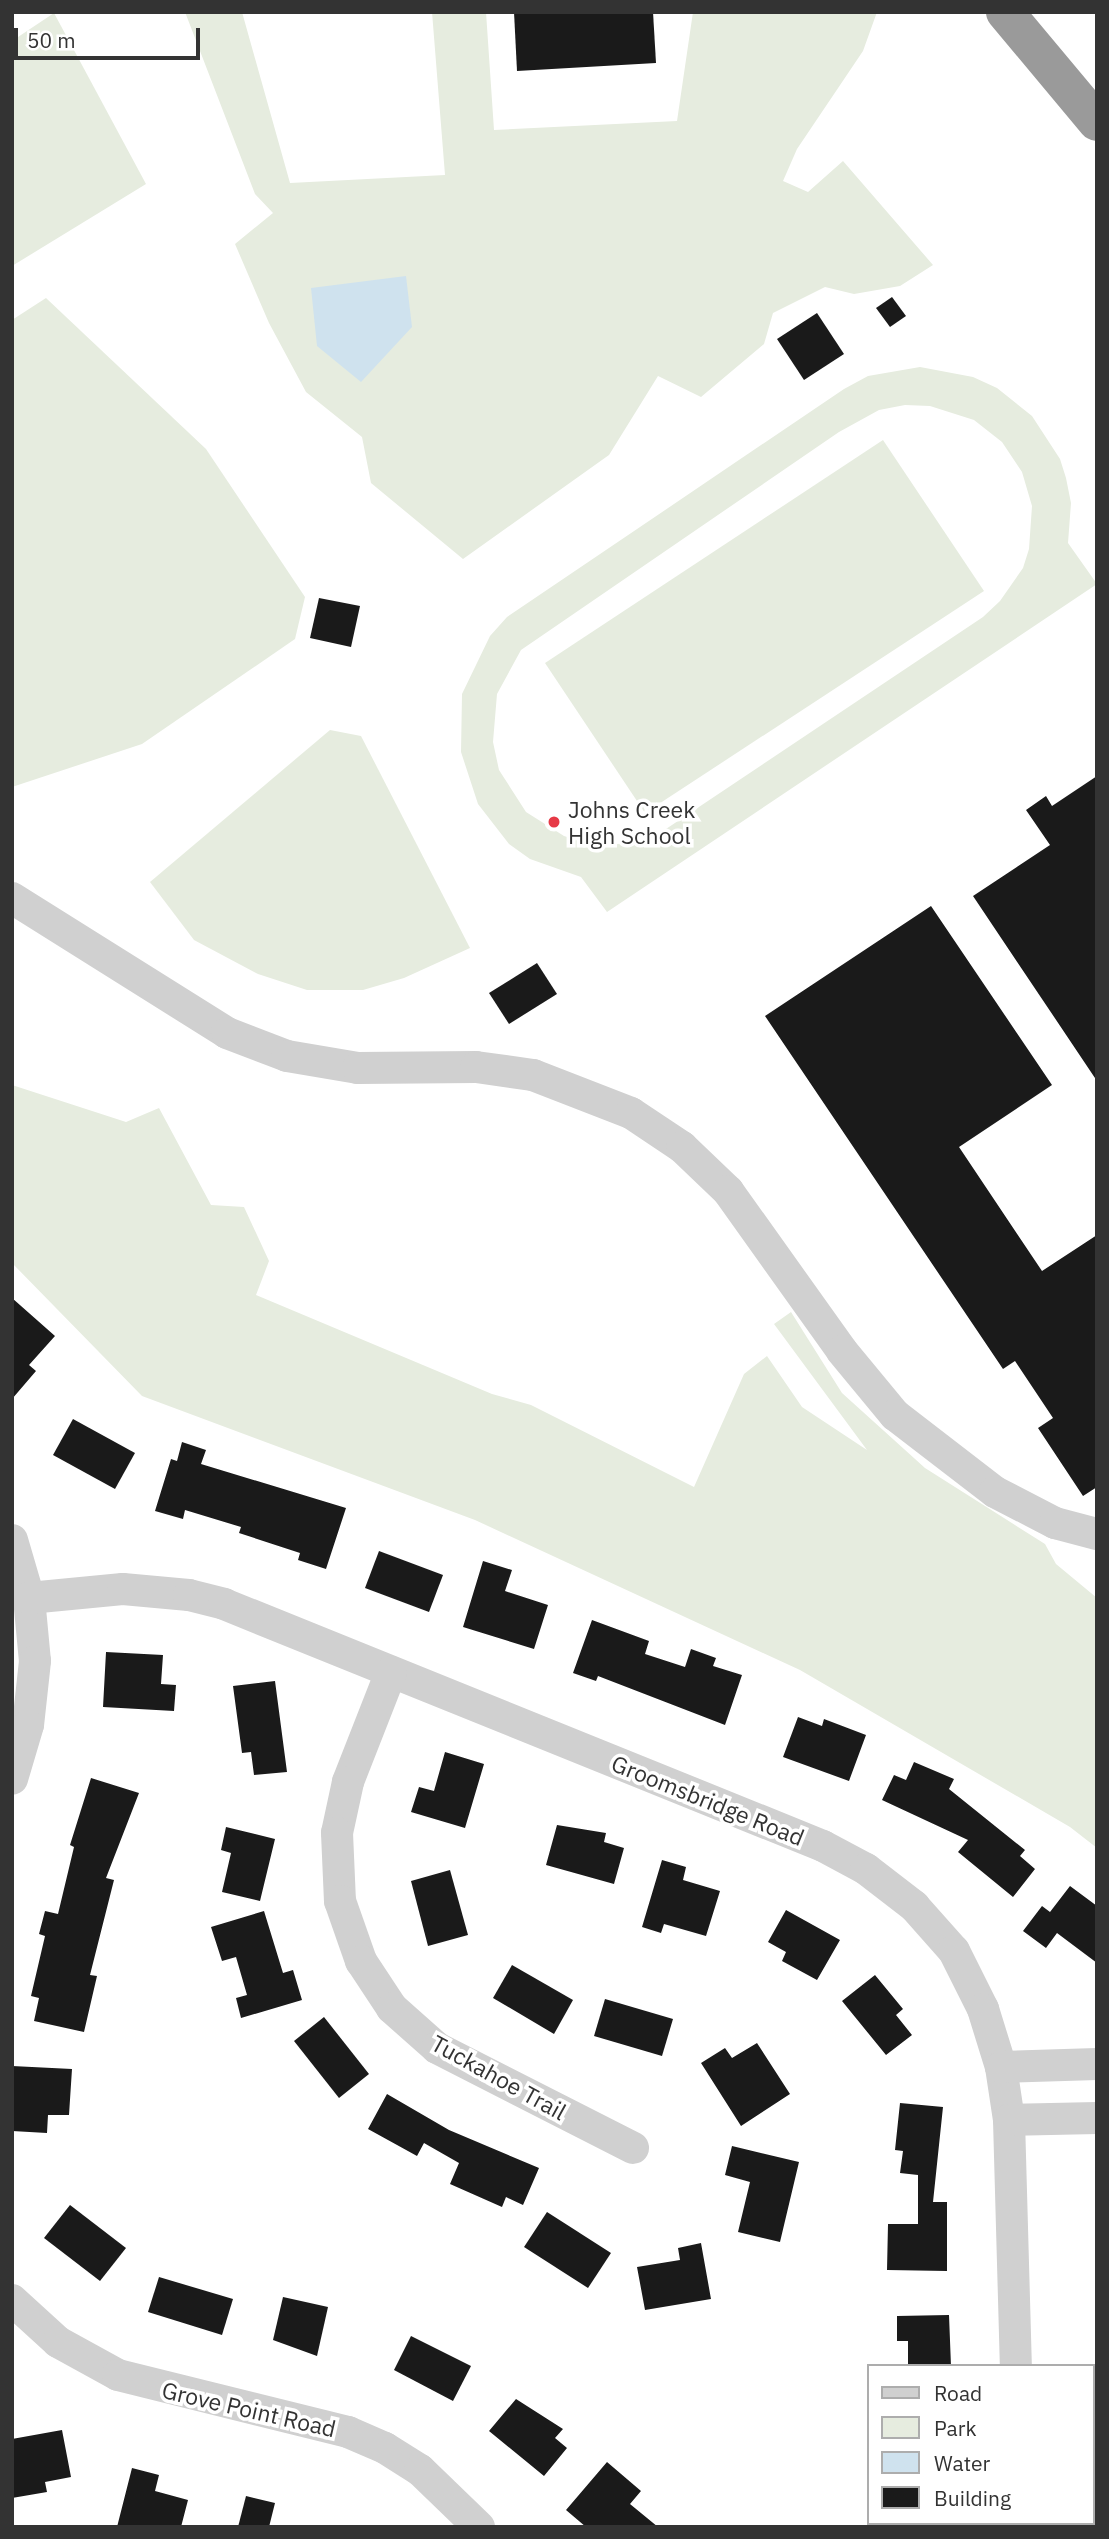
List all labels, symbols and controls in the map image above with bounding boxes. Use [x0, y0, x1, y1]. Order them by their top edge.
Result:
scale bar [18, 14, 203, 58]
text: 50 m [27, 26, 76, 54]
place label: Johns Creek High School [568, 795, 695, 849]
marker: Johns Creek High School [546, 814, 562, 830]
street label: Groomsbridge Road [608, 1749, 808, 1851]
street label: Tuckahoe Trail [427, 2029, 571, 2125]
legend [867, 2364, 1095, 2525]
street label: Grove Point Road [159, 2376, 339, 2442]
text: Road [934, 2379, 982, 2407]
text: Park [934, 2414, 977, 2442]
text: Water [934, 2449, 990, 2477]
text: Building [934, 2484, 1011, 2512]

